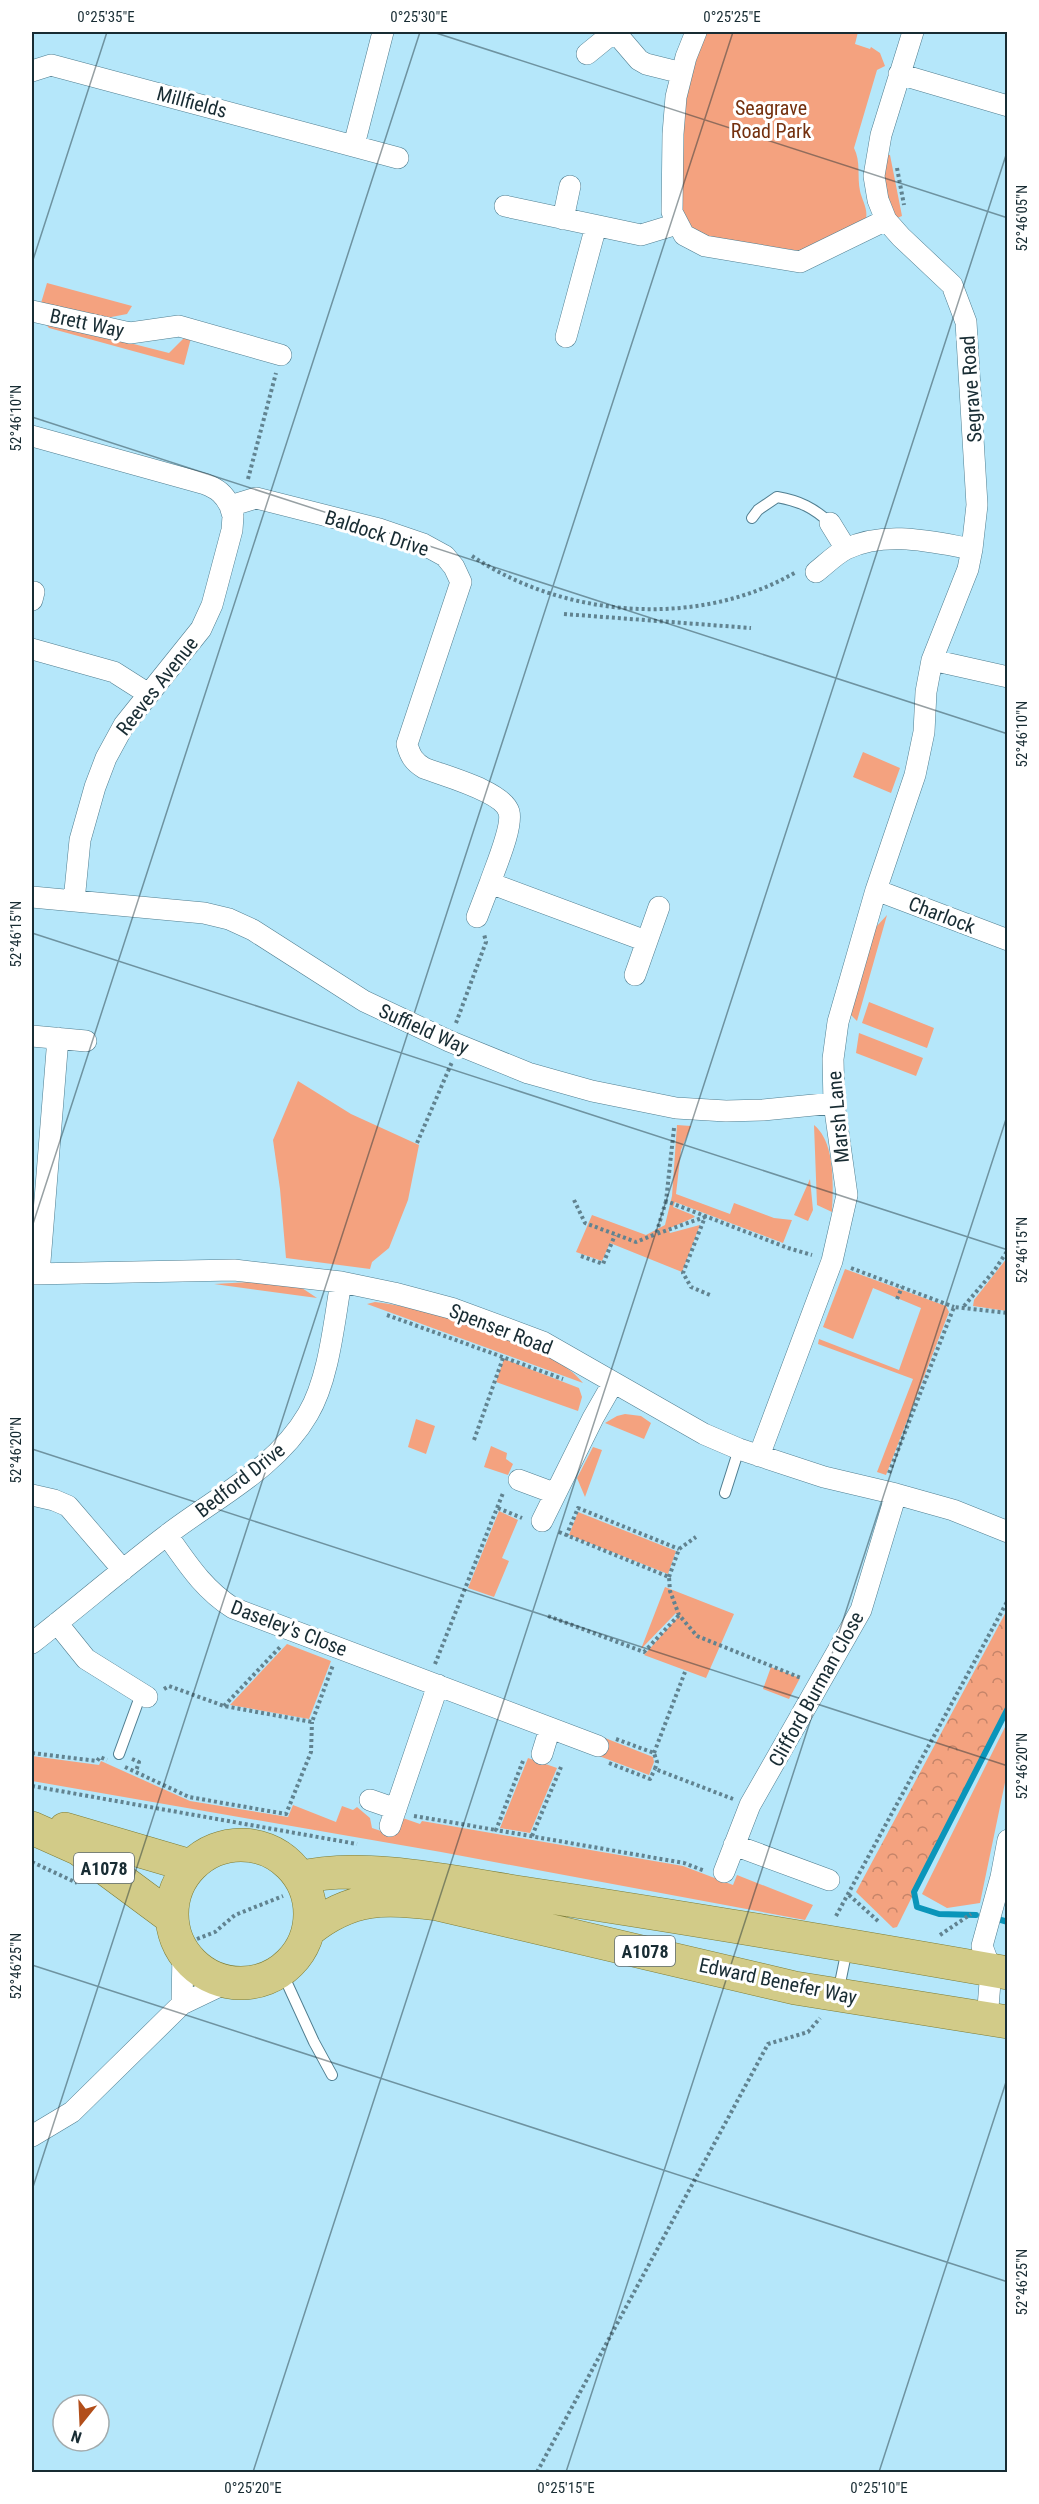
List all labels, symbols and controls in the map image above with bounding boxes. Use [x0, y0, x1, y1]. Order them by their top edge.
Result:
text: 0°25'35"E [77, 8, 135, 26]
text: 0°25'30"E [390, 8, 448, 26]
text: 0°25'25"E [703, 8, 761, 26]
street label: Millfields [154, 81, 230, 123]
park label: Seagrave Road Park [731, 96, 811, 143]
text: 52°46'05"N [1013, 185, 1031, 251]
street label: Brett Way [48, 303, 126, 343]
street label: Segrave Road [955, 335, 987, 443]
text: 52°46'10"N [7, 385, 25, 451]
street label: Baldock Drive [322, 505, 432, 561]
street label: Reeves Avenue [111, 632, 203, 740]
text: 52°46'10"N [1013, 701, 1031, 767]
street label: Charlock [905, 891, 979, 939]
text: 52°46'15"N [7, 901, 25, 967]
street label: Suffield Way [375, 998, 473, 1060]
street label: Marsh Lane [822, 1070, 854, 1164]
text: 52°46'15"N [1013, 1217, 1031, 1283]
street label: Spenser Road [446, 1298, 556, 1360]
text: 52°46'20"N [7, 1417, 25, 1483]
street label: Bedford Drive [190, 1438, 290, 1522]
street label: Daseley's Close [227, 1595, 351, 1661]
street label: Clifford Burman Close [763, 1607, 869, 1771]
text: 52°46'20"N [1013, 1733, 1031, 1799]
road number: A1078 [74, 1853, 134, 1883]
text: 52°46'25"N [7, 1933, 25, 1999]
road number: A1078 [615, 1936, 675, 1966]
street label: Edward Benefer Way [697, 1953, 859, 2009]
text: 52°46'25"N [1013, 2249, 1031, 2315]
north arrow [51, 2393, 111, 2453]
text: N [69, 2426, 84, 2447]
text: 0°25'20"E [224, 2479, 282, 2497]
text: 0°25'15"E [537, 2479, 595, 2497]
text: 0°25'10"E [850, 2479, 908, 2497]

